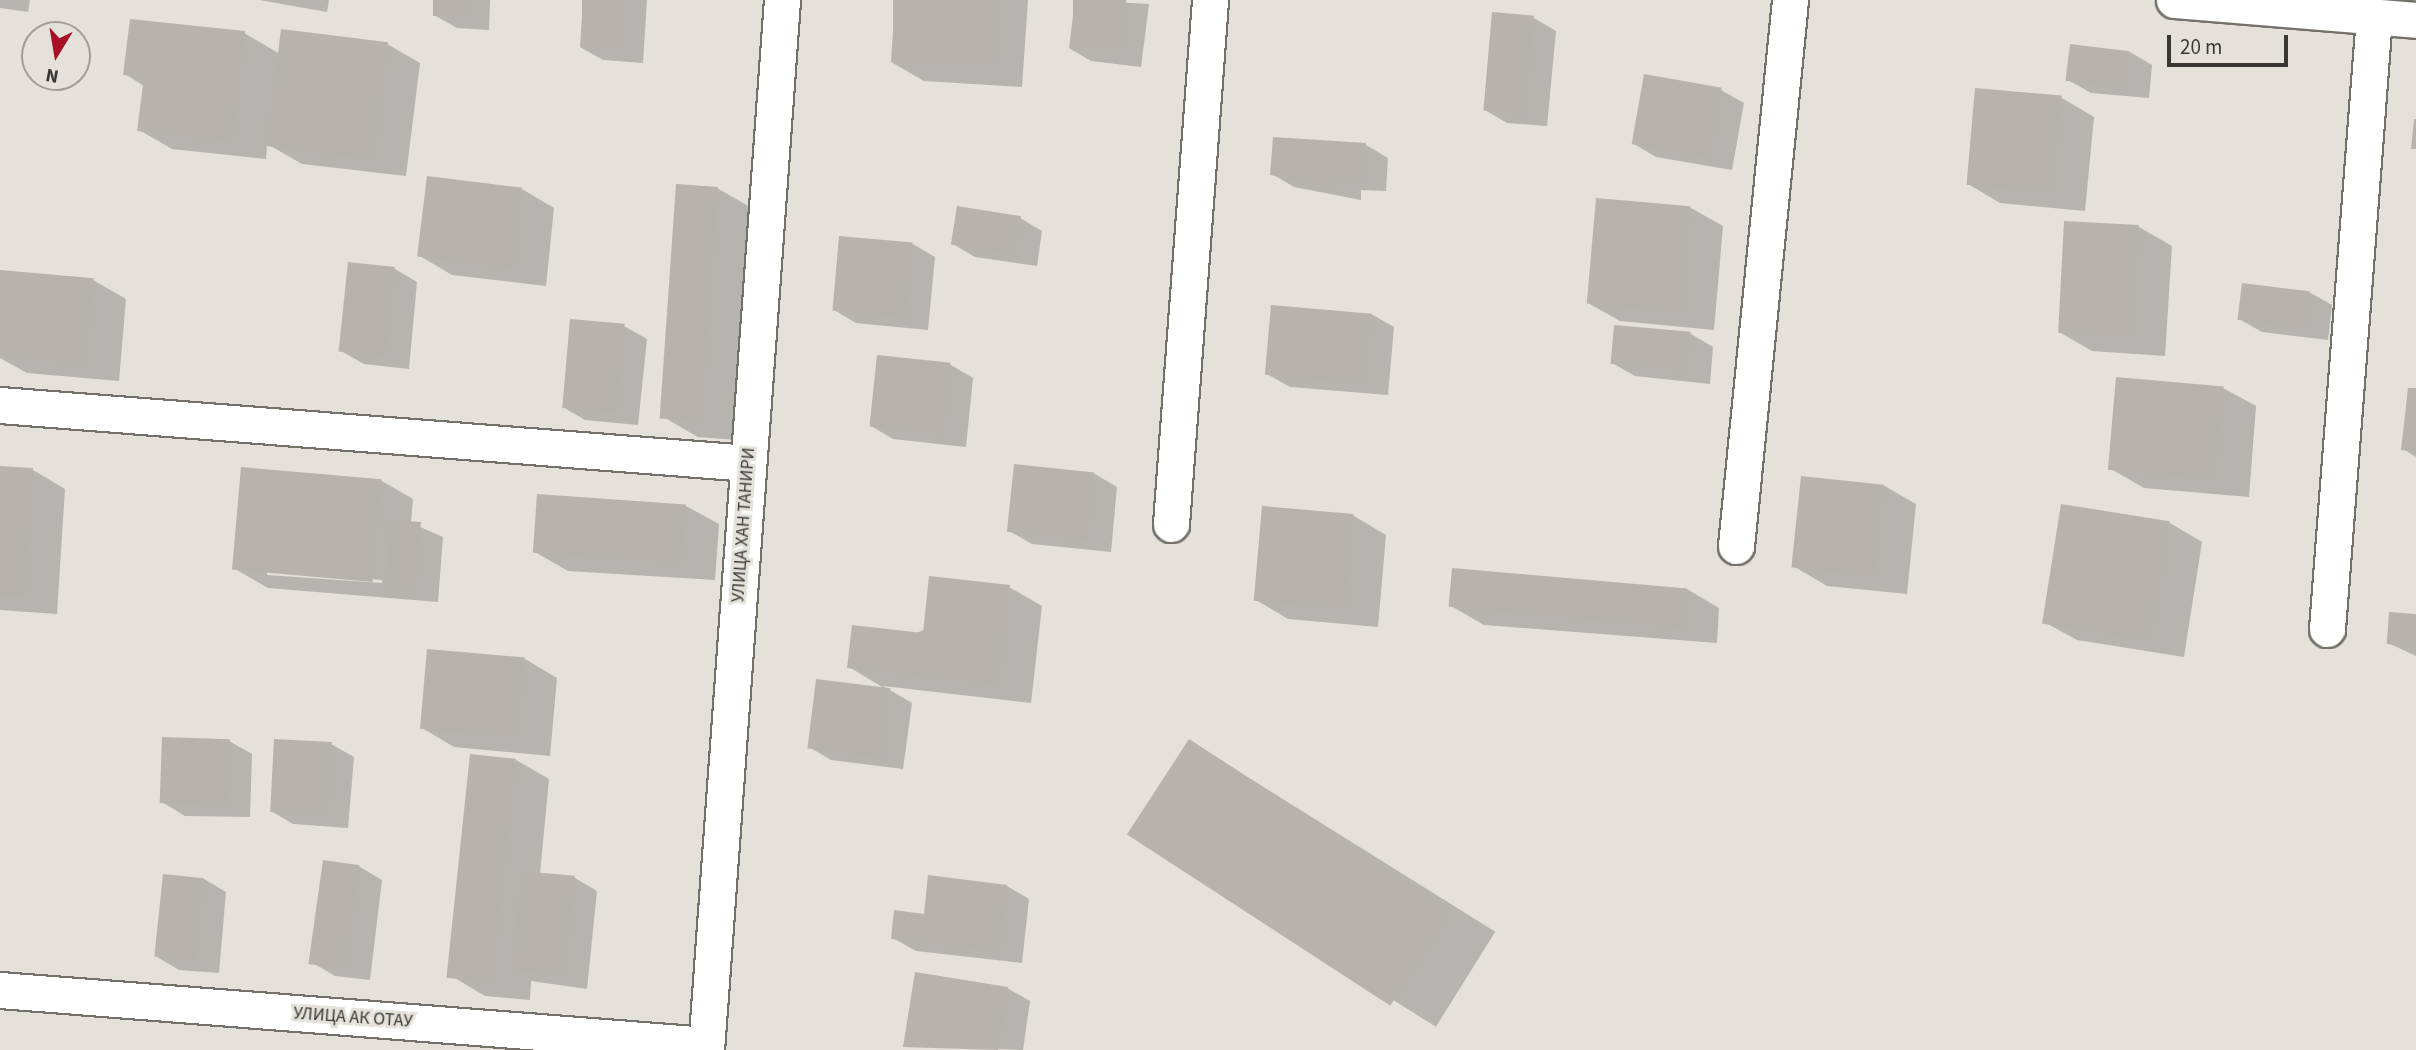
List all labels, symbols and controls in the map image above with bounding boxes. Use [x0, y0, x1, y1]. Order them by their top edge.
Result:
north arrow [21, 21, 91, 91]
scale bar [2171, 21, 2292, 65]
text: 20 m [2180, 32, 2222, 62]
text: N [44, 61, 61, 90]
street label: УЛИЦА ХАН ТАНИРИ [728, 447, 760, 603]
street label: УЛИЦА АК ОТАУ [293, 1003, 413, 1033]

